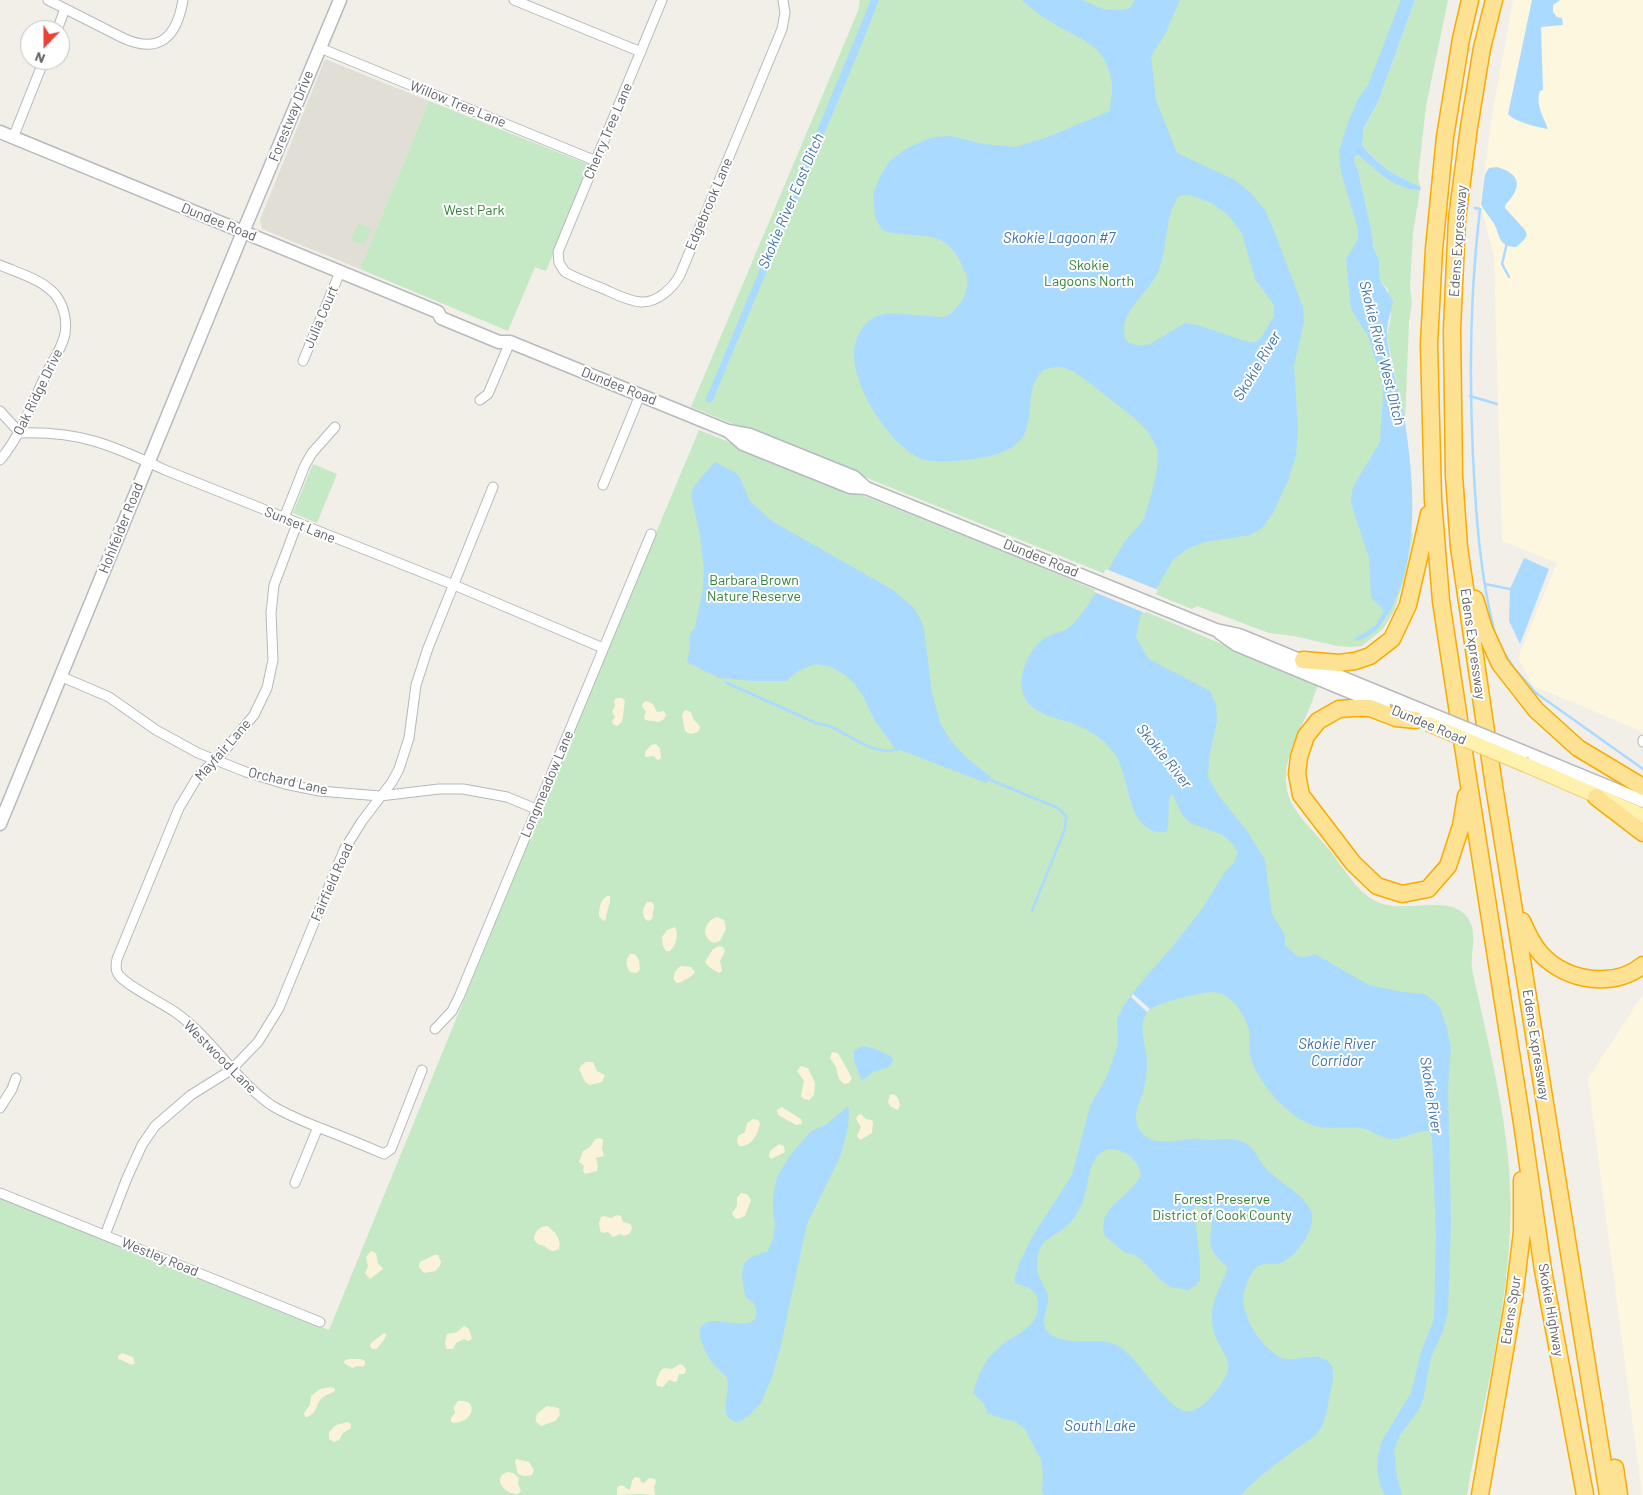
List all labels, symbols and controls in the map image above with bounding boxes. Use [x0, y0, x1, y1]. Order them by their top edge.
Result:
north arrow [20, 20, 70, 70]
text: N [32, 49, 47, 68]
street label: Forestway Drive [265, 68, 317, 164]
street label: Willow Tree Lane [407, 77, 509, 131]
street label: Cherry Tree Lane [580, 80, 636, 182]
water label: Skokie River East Ditch [754, 131, 828, 271]
street label: Edgebrook Lane [682, 155, 736, 253]
street label: Edens Expressway [1446, 184, 1470, 298]
street label: Dundee Road [179, 199, 259, 245]
park label: West Park [443, 202, 505, 218]
water label: Skokie Lagoon #7 [1003, 229, 1115, 247]
park label: Skokie Lagoons North [1044, 257, 1134, 290]
water label: Skokie River West Ditch [1355, 279, 1409, 427]
street label: Julia Court [300, 283, 342, 351]
water label: Skokie River [1229, 328, 1285, 404]
street label: Oak Ridge Drive [10, 346, 66, 438]
street label: Dundee Road [579, 363, 659, 409]
street label: Hohlfelder Road [95, 480, 147, 576]
street label: Sunset Lane [262, 503, 338, 547]
street label: Dundee Road [1001, 535, 1081, 581]
park label: Barbara Brown Nature Reserve [707, 572, 801, 604]
street label: Edens Expressway [1457, 587, 1489, 701]
street label: Dundee Road [1389, 702, 1469, 748]
street label: Mayfair Lane [191, 715, 255, 785]
water label: Skokie River [1133, 720, 1195, 792]
street label: Longmeadow Lane [517, 728, 577, 840]
street label: Orchard Lane [247, 764, 329, 798]
street label: Fairfield Road [307, 840, 357, 924]
street label: Edens Expressway [1519, 988, 1553, 1102]
street label: Westwood Lane [180, 1017, 260, 1097]
water label: Skokie River Corridor [1298, 1035, 1376, 1070]
water label: Skokie River [1416, 1055, 1446, 1135]
park label: Forest Preserve District of Cook County [1152, 1191, 1292, 1224]
street label: Westley Road [119, 1234, 201, 1280]
street label: Skokie Highway [1535, 1262, 1567, 1358]
street label: Edens Spur [1497, 1275, 1525, 1345]
water label: South Lake [1064, 1417, 1136, 1435]

